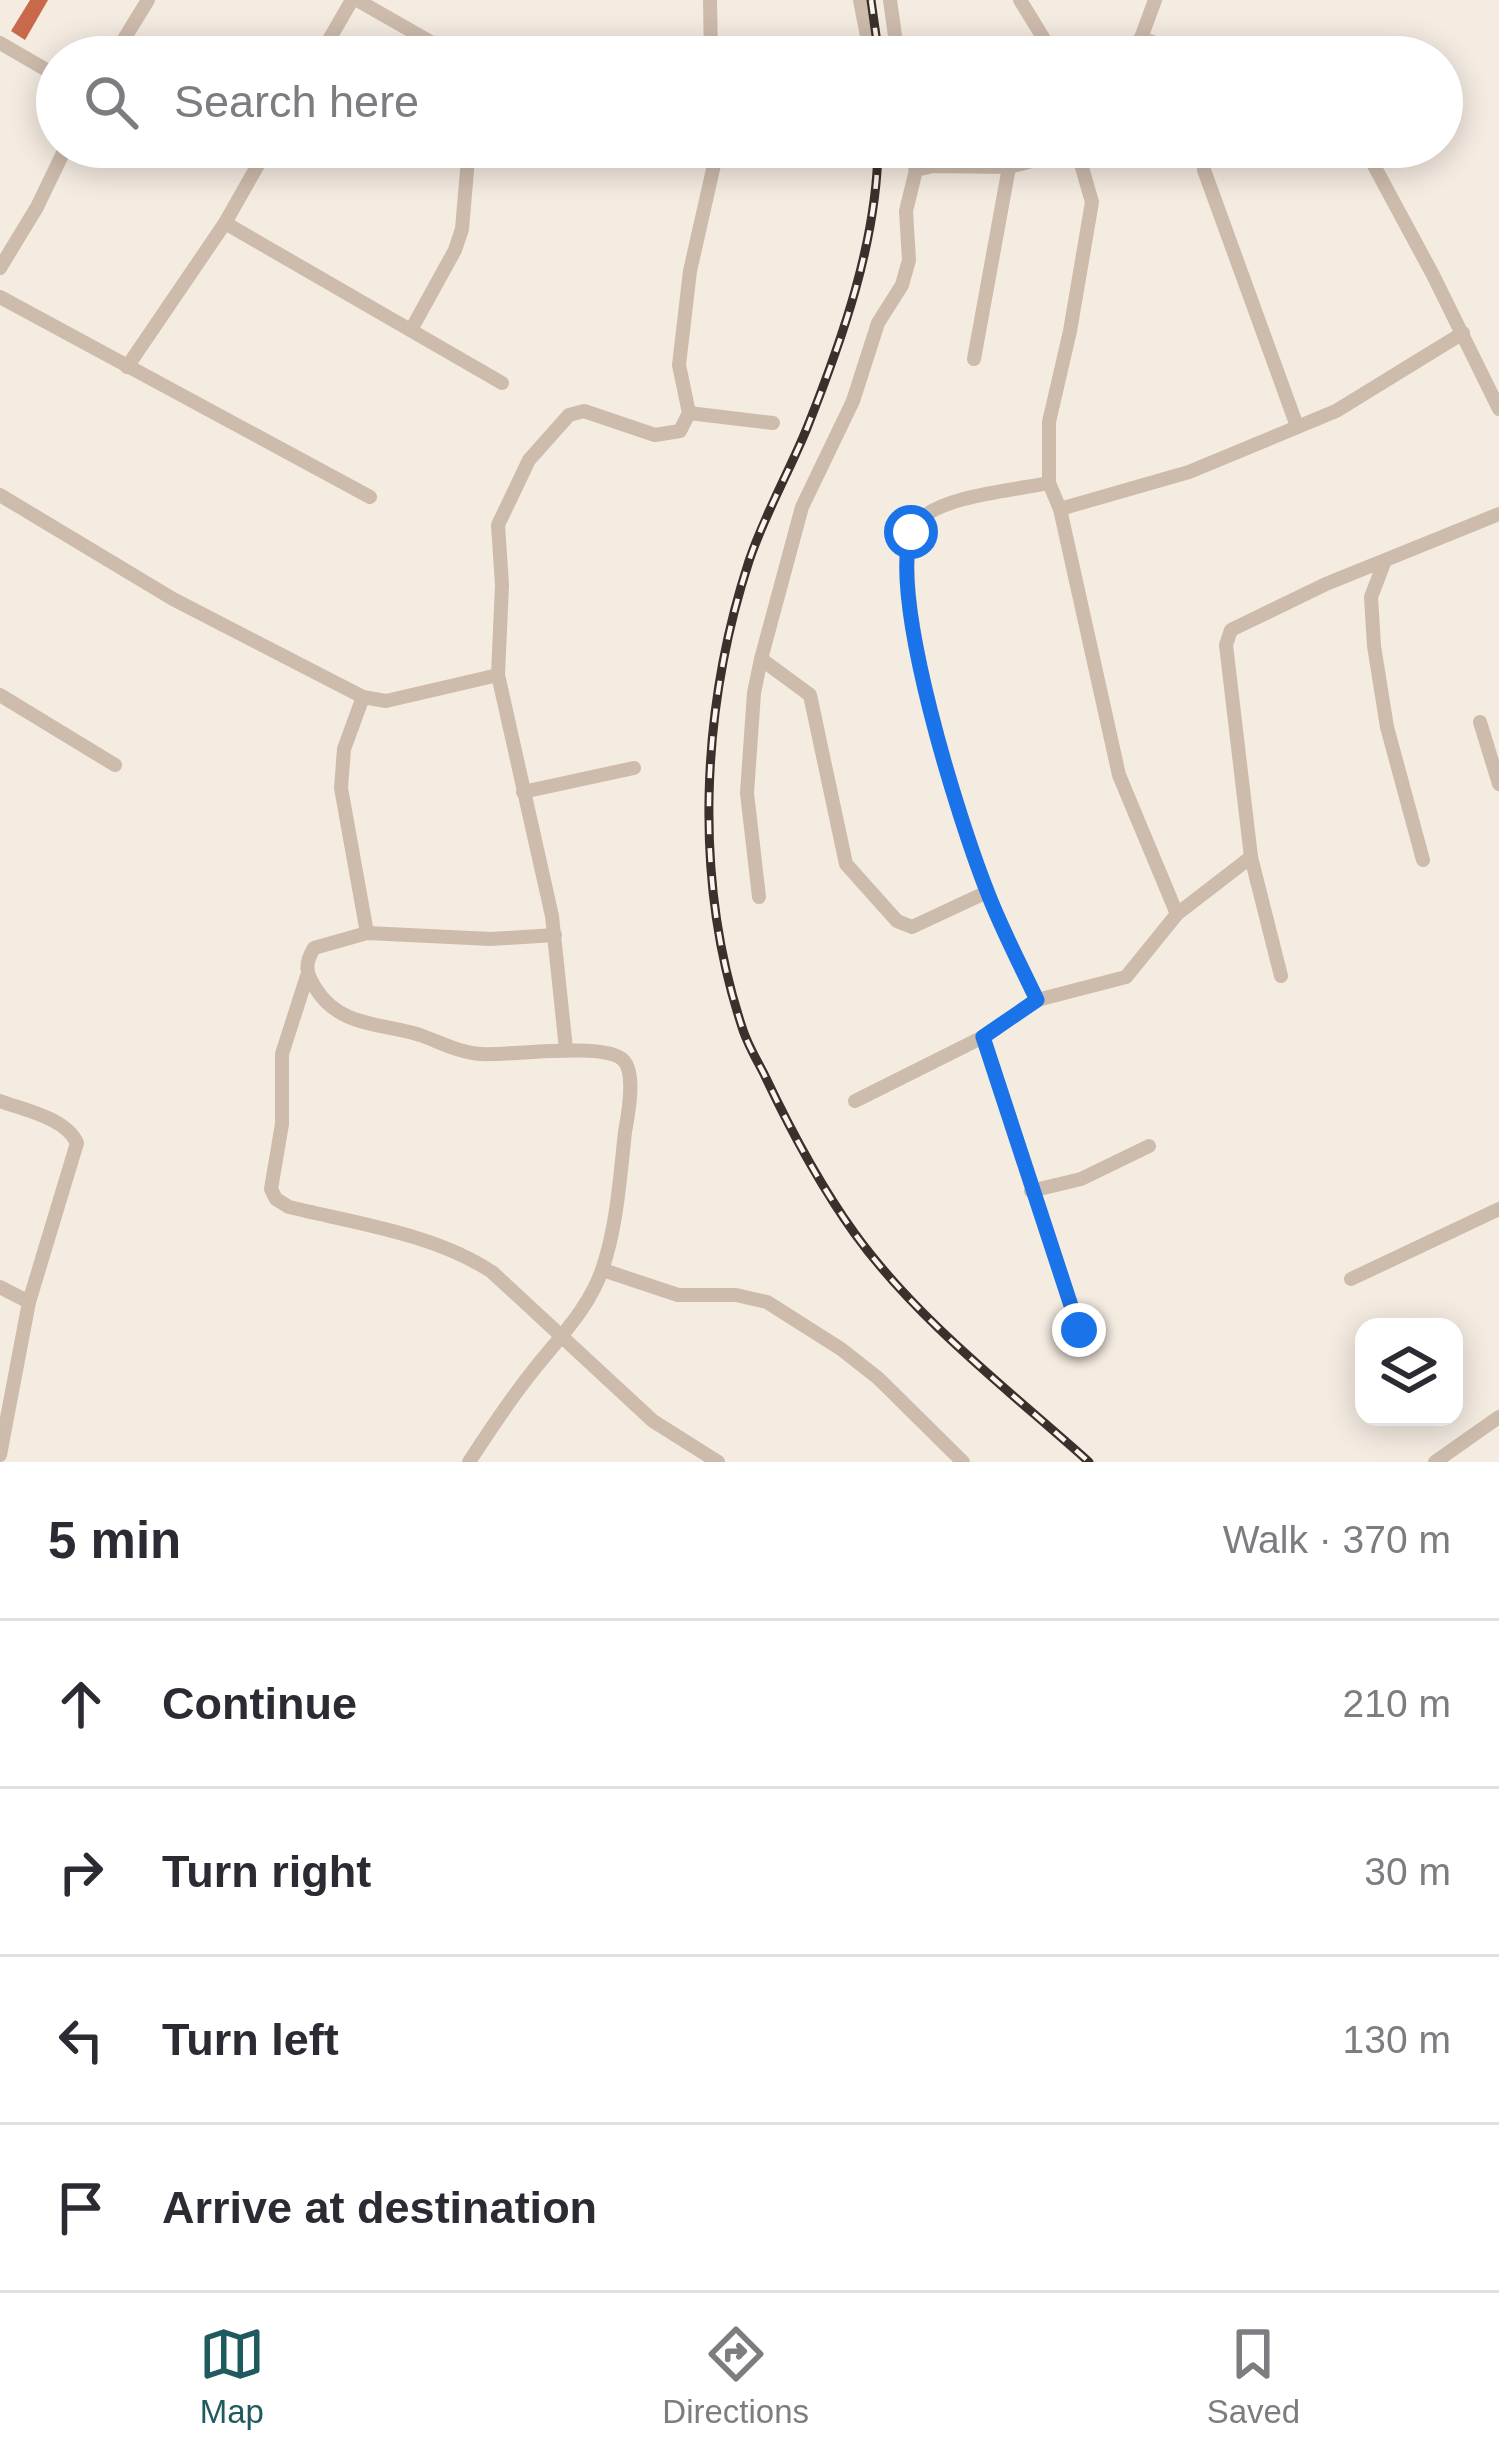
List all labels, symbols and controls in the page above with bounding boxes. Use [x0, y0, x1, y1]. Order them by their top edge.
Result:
search box [36, 36, 1463, 168]
icon: search [78, 69, 144, 135]
text: Search here [174, 76, 419, 127]
route start [884, 505, 938, 559]
route end [1052, 1303, 1106, 1357]
map controls [1355, 1318, 1463, 1426]
button: layers [1355, 1318, 1463, 1426]
text: 5 min [48, 1512, 181, 1569]
text: Walk · 370 m [1223, 1518, 1451, 1561]
icon: ahead [48, 1671, 114, 1737]
text: Continue [162, 1678, 357, 1729]
text: 210 m [1343, 1682, 1451, 1725]
icon: right [48, 1839, 114, 1905]
text: Turn right [162, 1846, 371, 1897]
text: 30 m [1364, 1850, 1451, 1893]
icon: left [48, 2007, 114, 2073]
text: Turn left [162, 2014, 339, 2065]
text: 130 m [1343, 2018, 1451, 2061]
icon: arrive [48, 2175, 114, 2241]
text: Arrive at destination [162, 2182, 597, 2233]
tab: Map [199, 2321, 265, 2431]
tab: Directions [662, 2321, 809, 2431]
tab: Saved [1207, 2321, 1300, 2431]

